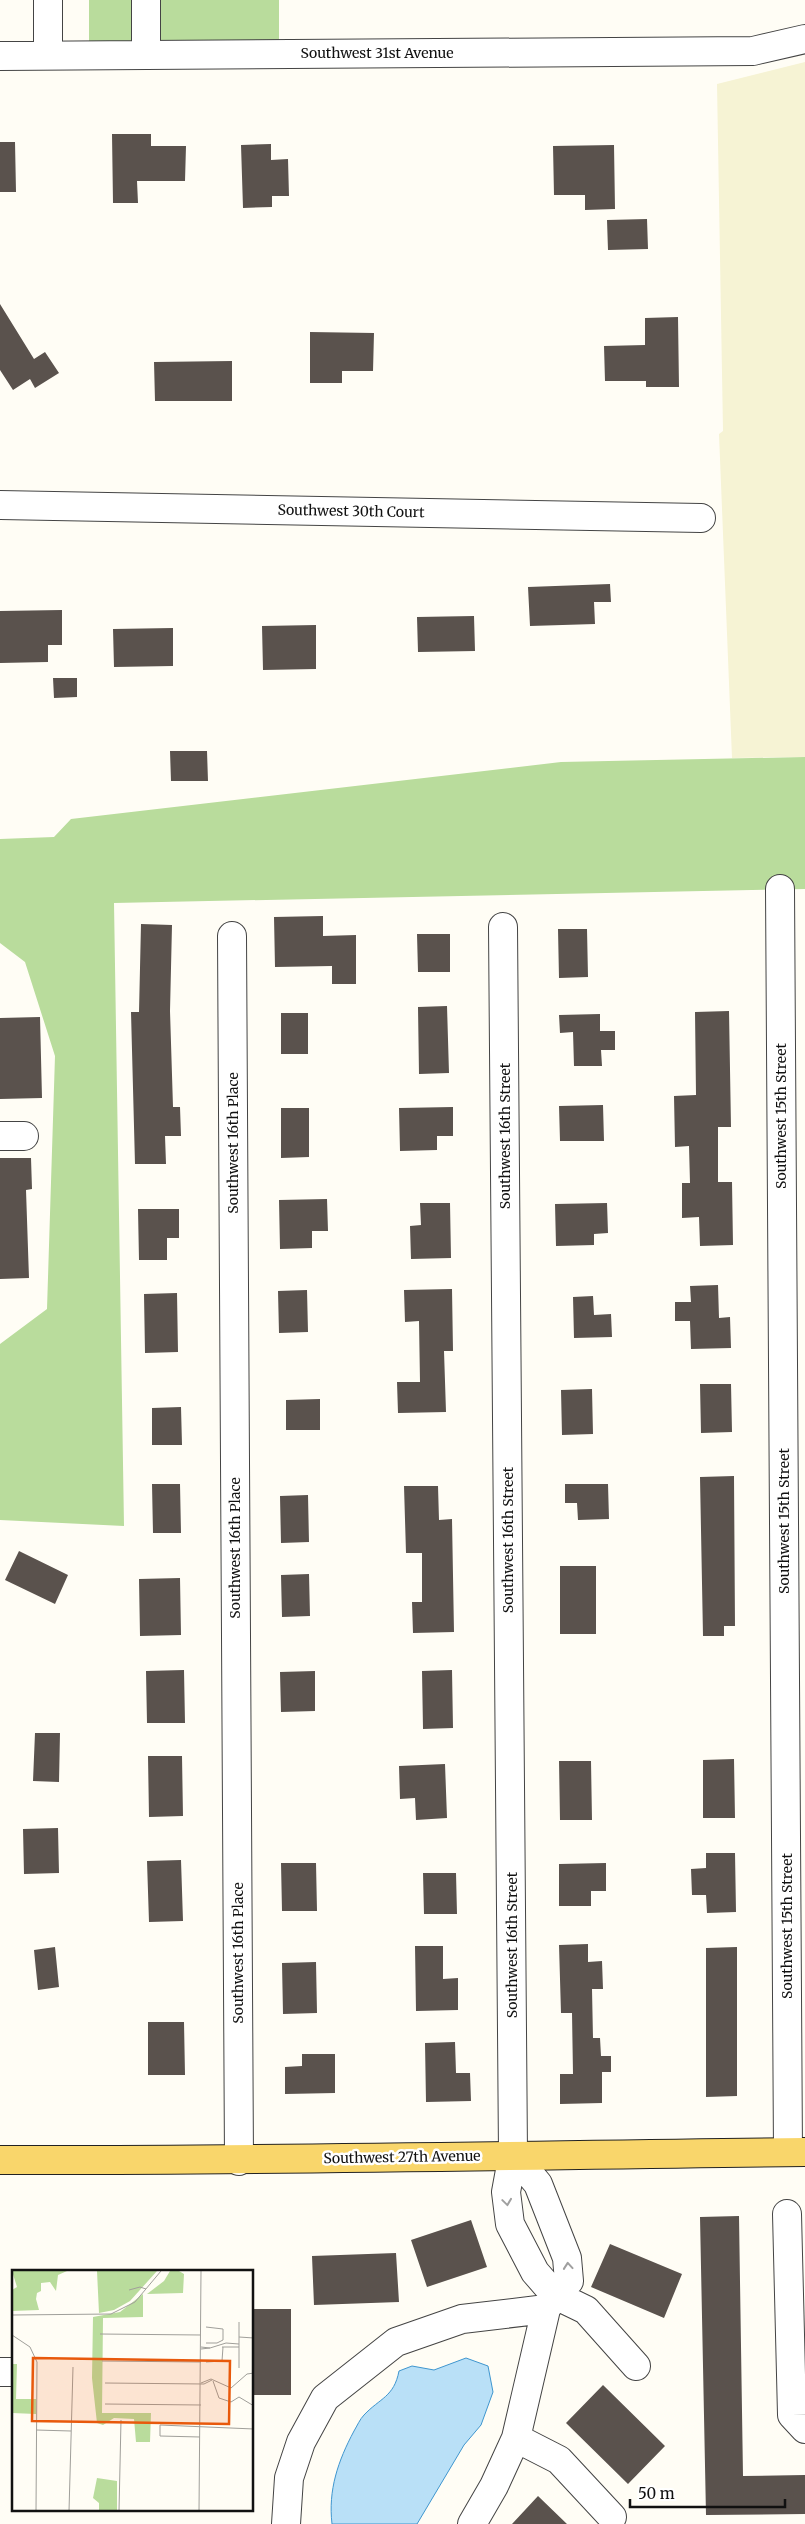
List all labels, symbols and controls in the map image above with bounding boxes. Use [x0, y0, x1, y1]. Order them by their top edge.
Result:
street label: Southwest 31st Avenue [301, 44, 453, 62]
street label: Southwest 30th Court [277, 501, 425, 521]
street label: Southwest 15th Street [772, 1042, 790, 1189]
street label: Southwest 16th Street [496, 1062, 514, 1209]
street label: Southwest 16th Place [224, 1072, 242, 1214]
street label: Southwest 15th Street [775, 1447, 793, 1594]
street label: Southwest 16th Street [499, 1466, 517, 1613]
street label: Southwest 16th Place [226, 1477, 244, 1619]
street label: Southwest 15th Street [778, 1852, 796, 1999]
street label: Southwest 16th Street [503, 1871, 521, 2018]
street label: Southwest 16th Place [229, 1882, 247, 2024]
street label: Southwest 27th Avenue [323, 2147, 481, 2167]
one-way arrow [502, 2198, 512, 2206]
one-way arrow [562, 2262, 573, 2270]
inset map [12, 2270, 254, 2512]
scale bar [630, 2476, 785, 2508]
text: 50 m [638, 2484, 675, 2503]

